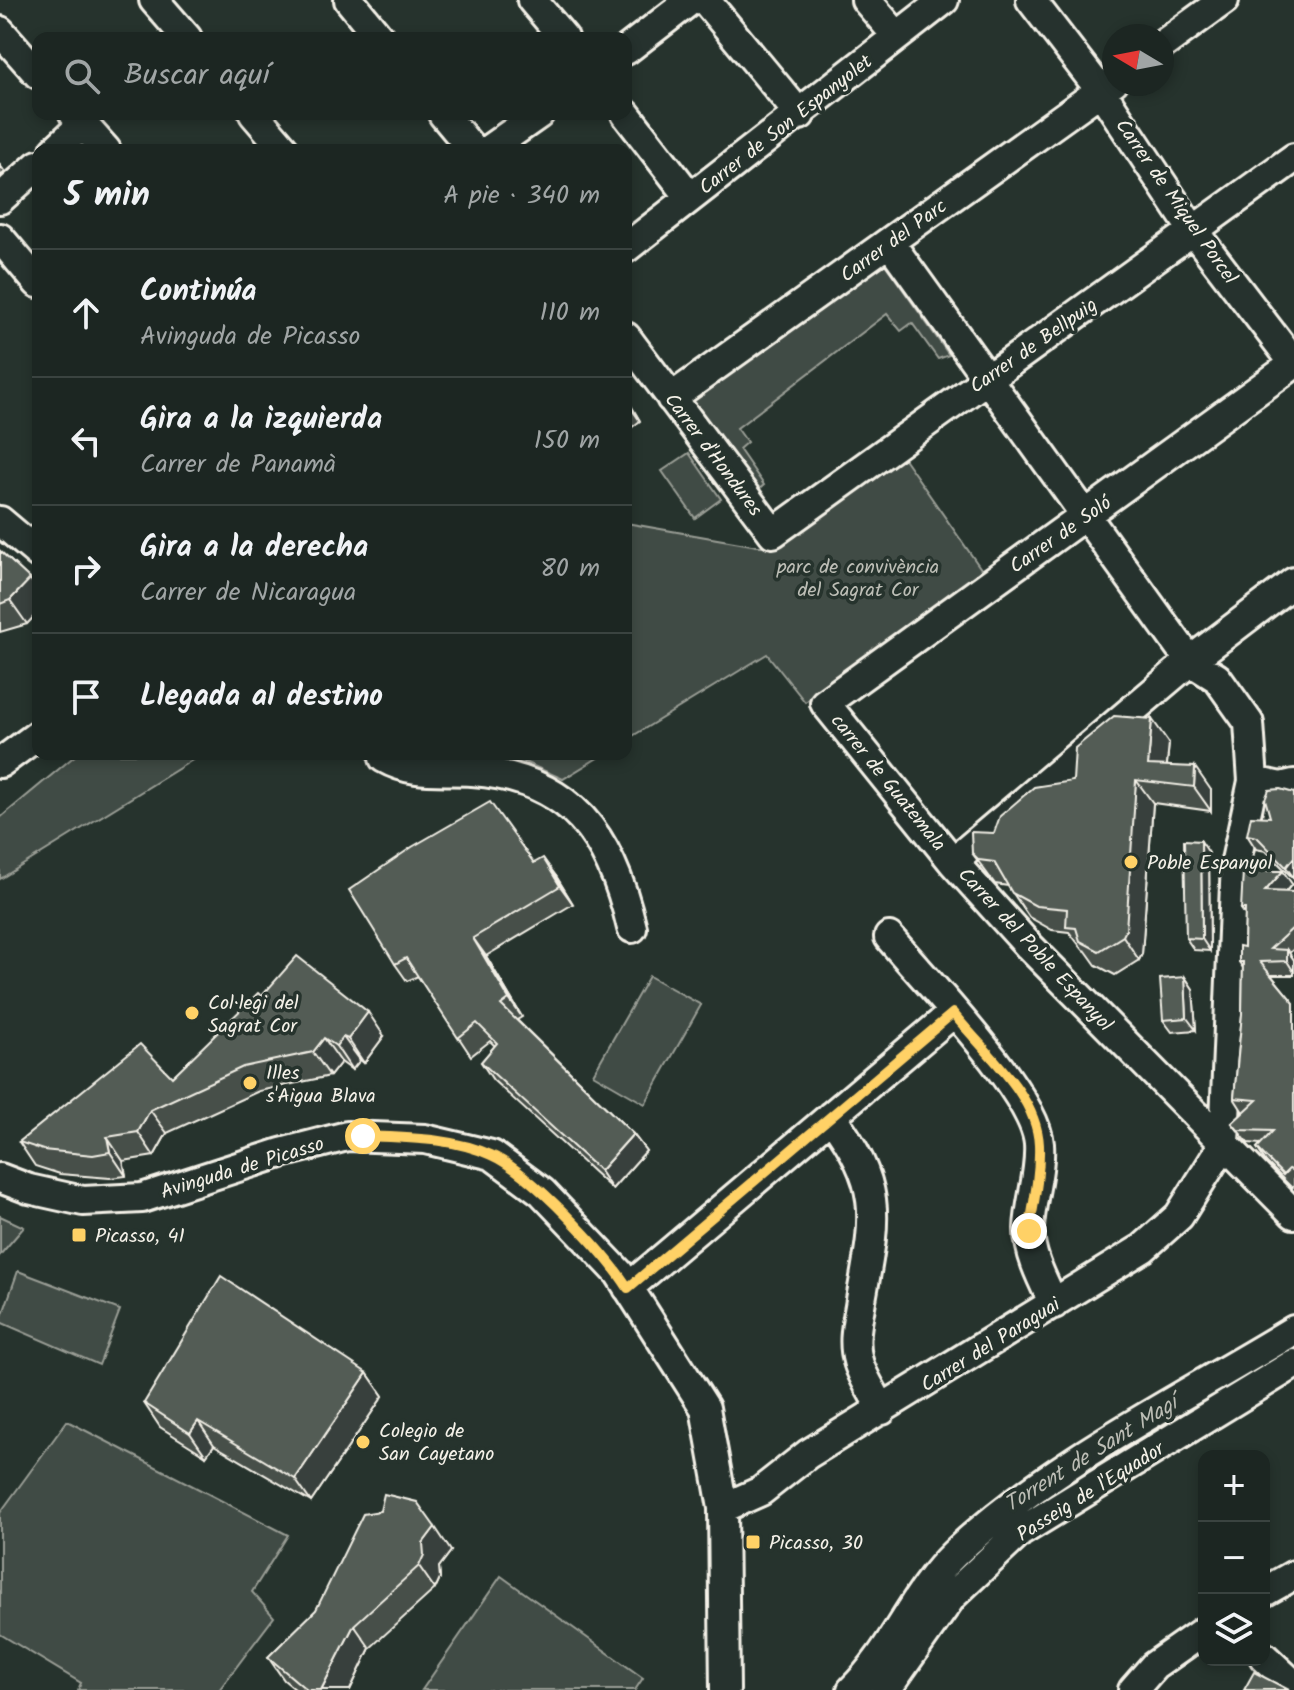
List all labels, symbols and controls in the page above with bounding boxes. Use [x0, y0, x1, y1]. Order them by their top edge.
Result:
north arrow [1102, 24, 1174, 96]
search box [32, 32, 632, 120]
street label: Carrer de Son Espanyolet [692, 47, 880, 204]
text: Buscar aquí [124, 52, 270, 100]
icon: search [60, 54, 104, 98]
street label: Carrer de Miquel Porcel [1106, 113, 1245, 292]
text: 5 min [64, 169, 150, 223]
text: A pie · 340 m [443, 175, 600, 217]
street label: Carrer del Parc [834, 192, 955, 292]
text: Continúa [140, 268, 256, 316]
street label: Carrer de Bellpuig [963, 290, 1105, 403]
icon: ahead [64, 291, 108, 335]
text: 110 m [540, 292, 600, 334]
text: Avinguda de Picasso [140, 316, 360, 358]
street label: Carrer d'Hondures [655, 386, 770, 524]
text: Gira a la izquierda [140, 396, 382, 444]
icon: left [64, 419, 108, 463]
text: 150 m [534, 420, 600, 462]
text: Carrer de Panamà [140, 444, 336, 486]
street label: Carrer de Soló [1003, 488, 1120, 583]
text: Gira a la derecha [140, 524, 368, 572]
icon: right [64, 547, 108, 591]
text: 80 m [540, 548, 600, 590]
park label: parc de convivència del Sagrat Cor [776, 552, 939, 607]
text: Carrer de Nicaragua [140, 572, 356, 614]
text: Llegada al destino [140, 673, 383, 721]
icon: arrive [64, 675, 108, 719]
street label: carrer de Guatemala [822, 707, 953, 859]
place label: Poble Espanyol [1147, 848, 1273, 880]
marker: Poble Espanyol [1122, 853, 1140, 871]
street label: Carrer del Poble Espanyol [949, 861, 1120, 1040]
place label: Col·legi del Sagrat Cor [208, 988, 299, 1043]
marker: Col·legi del Sagrat Cor [183, 1004, 201, 1022]
place label: Illes s'Aigua Blava [266, 1058, 376, 1113]
marker: Illes s'Aigua Blava [241, 1074, 259, 1092]
route start [345, 1118, 381, 1154]
street label: Avinguda de Picasso [157, 1129, 328, 1209]
route end [1011, 1213, 1047, 1249]
place label: Picasso, 41 [95, 1221, 185, 1253]
marker: Picasso, 41 [70, 1226, 88, 1244]
street label: Carrer del Paraguai [915, 1289, 1068, 1402]
water label: Torrent de Sant Magí [998, 1383, 1192, 1523]
place label: Colegio de San Cayetano [379, 1416, 494, 1471]
marker: Colegio de San Cayetano [354, 1433, 372, 1451]
street label: Passeig de l'Equador [1011, 1434, 1172, 1551]
map controls [1198, 1450, 1270, 1666]
button: + [1198, 1450, 1270, 1522]
button: − [1198, 1522, 1270, 1594]
place label: Picasso, 30 [769, 1528, 863, 1560]
marker: Picasso, 30 [744, 1533, 762, 1551]
button: layers [1198, 1594, 1270, 1666]

